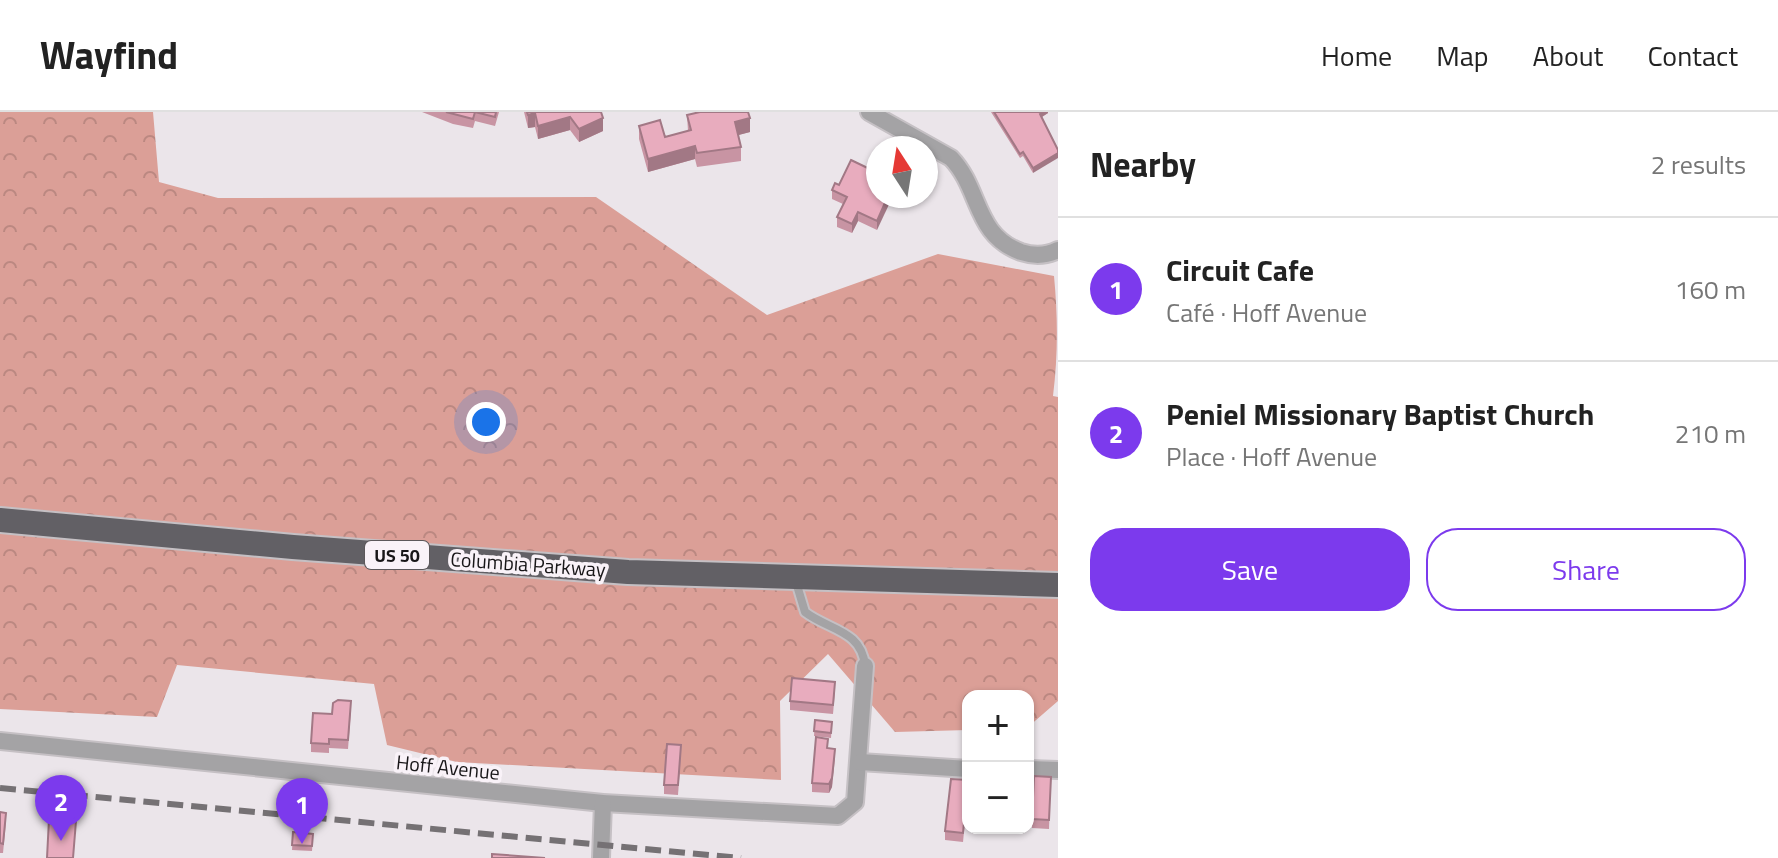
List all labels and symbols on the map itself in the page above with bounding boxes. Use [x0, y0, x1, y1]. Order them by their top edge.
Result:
north arrow [866, 136, 938, 208]
your location [466, 402, 506, 442]
road number: US 50 [365, 541, 429, 569]
street label: Columbia Parkway [449, 543, 607, 585]
street label: Hoff Avenue [395, 746, 501, 788]
pin: 2 [35, 775, 87, 841]
pin: 1 [276, 778, 328, 844]

